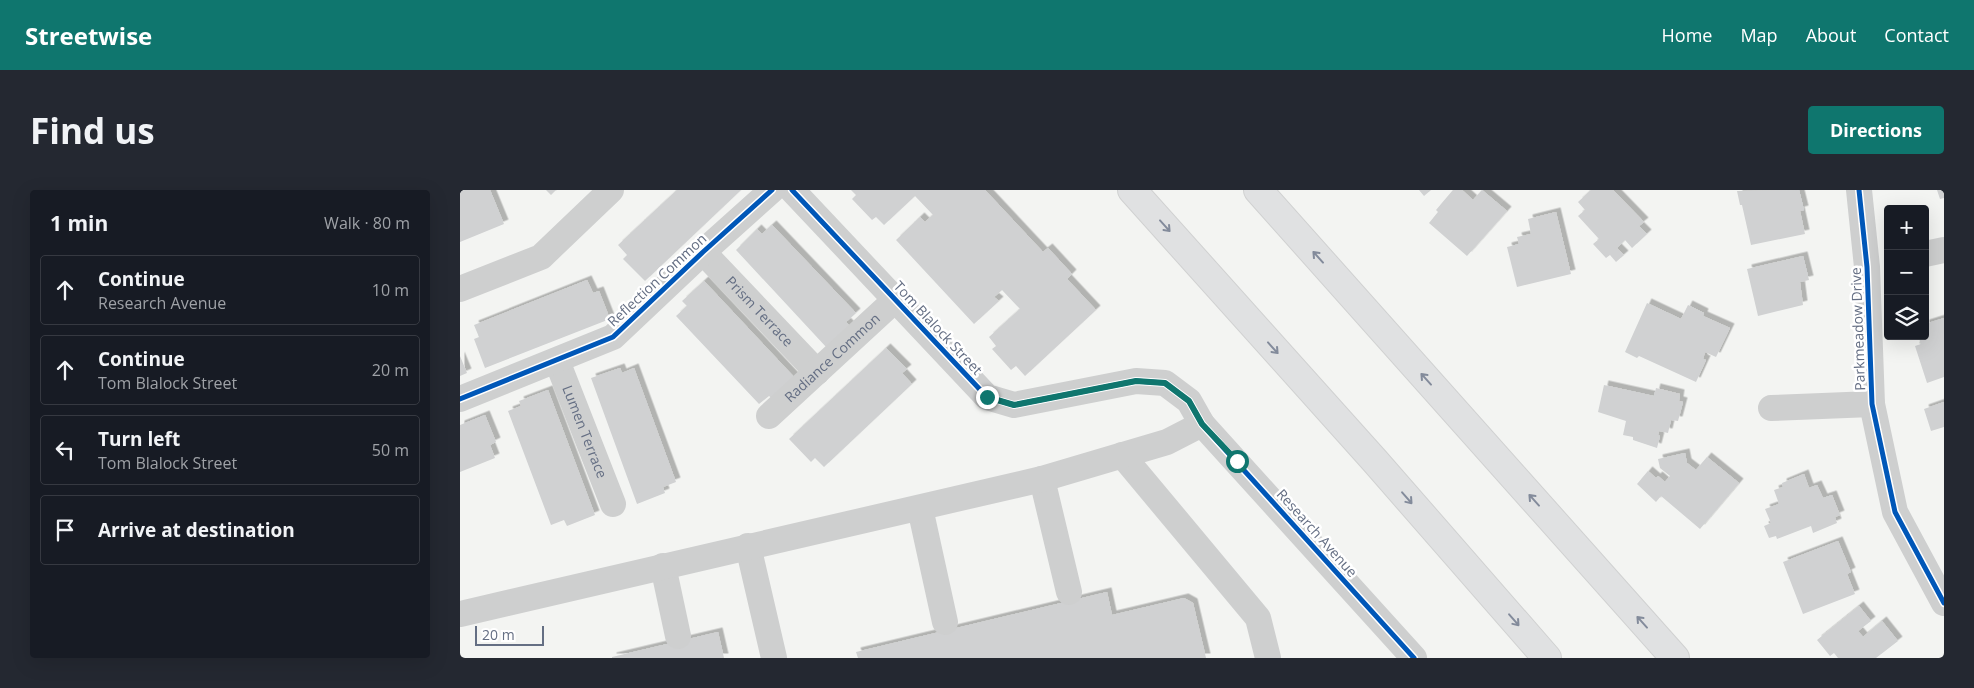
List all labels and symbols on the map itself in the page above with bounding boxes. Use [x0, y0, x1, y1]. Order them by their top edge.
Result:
one-way arrow [1159, 220, 1171, 233]
street label: Reflection Common [603, 229, 710, 330]
one-way arrow [1312, 251, 1324, 264]
street label: Parkmeadow Drive [1846, 267, 1869, 391]
street label: Prism Terrace [722, 272, 798, 351]
street label: Tom Blalock Street [890, 277, 987, 379]
street label: Radiance Common [780, 309, 884, 406]
one-way arrow [1267, 341, 1279, 354]
one-way arrow [1420, 372, 1432, 385]
street label: Lumen Terrace [558, 382, 612, 481]
route end [976, 386, 999, 409]
route start [1226, 450, 1249, 473]
street label: Research Avenue [1273, 485, 1362, 581]
one-way arrow [1401, 491, 1412, 504]
one-way arrow [1528, 494, 1540, 507]
one-way arrow [1508, 614, 1520, 627]
one-way arrow [1636, 615, 1648, 628]
scale bar [475, 623, 544, 646]

